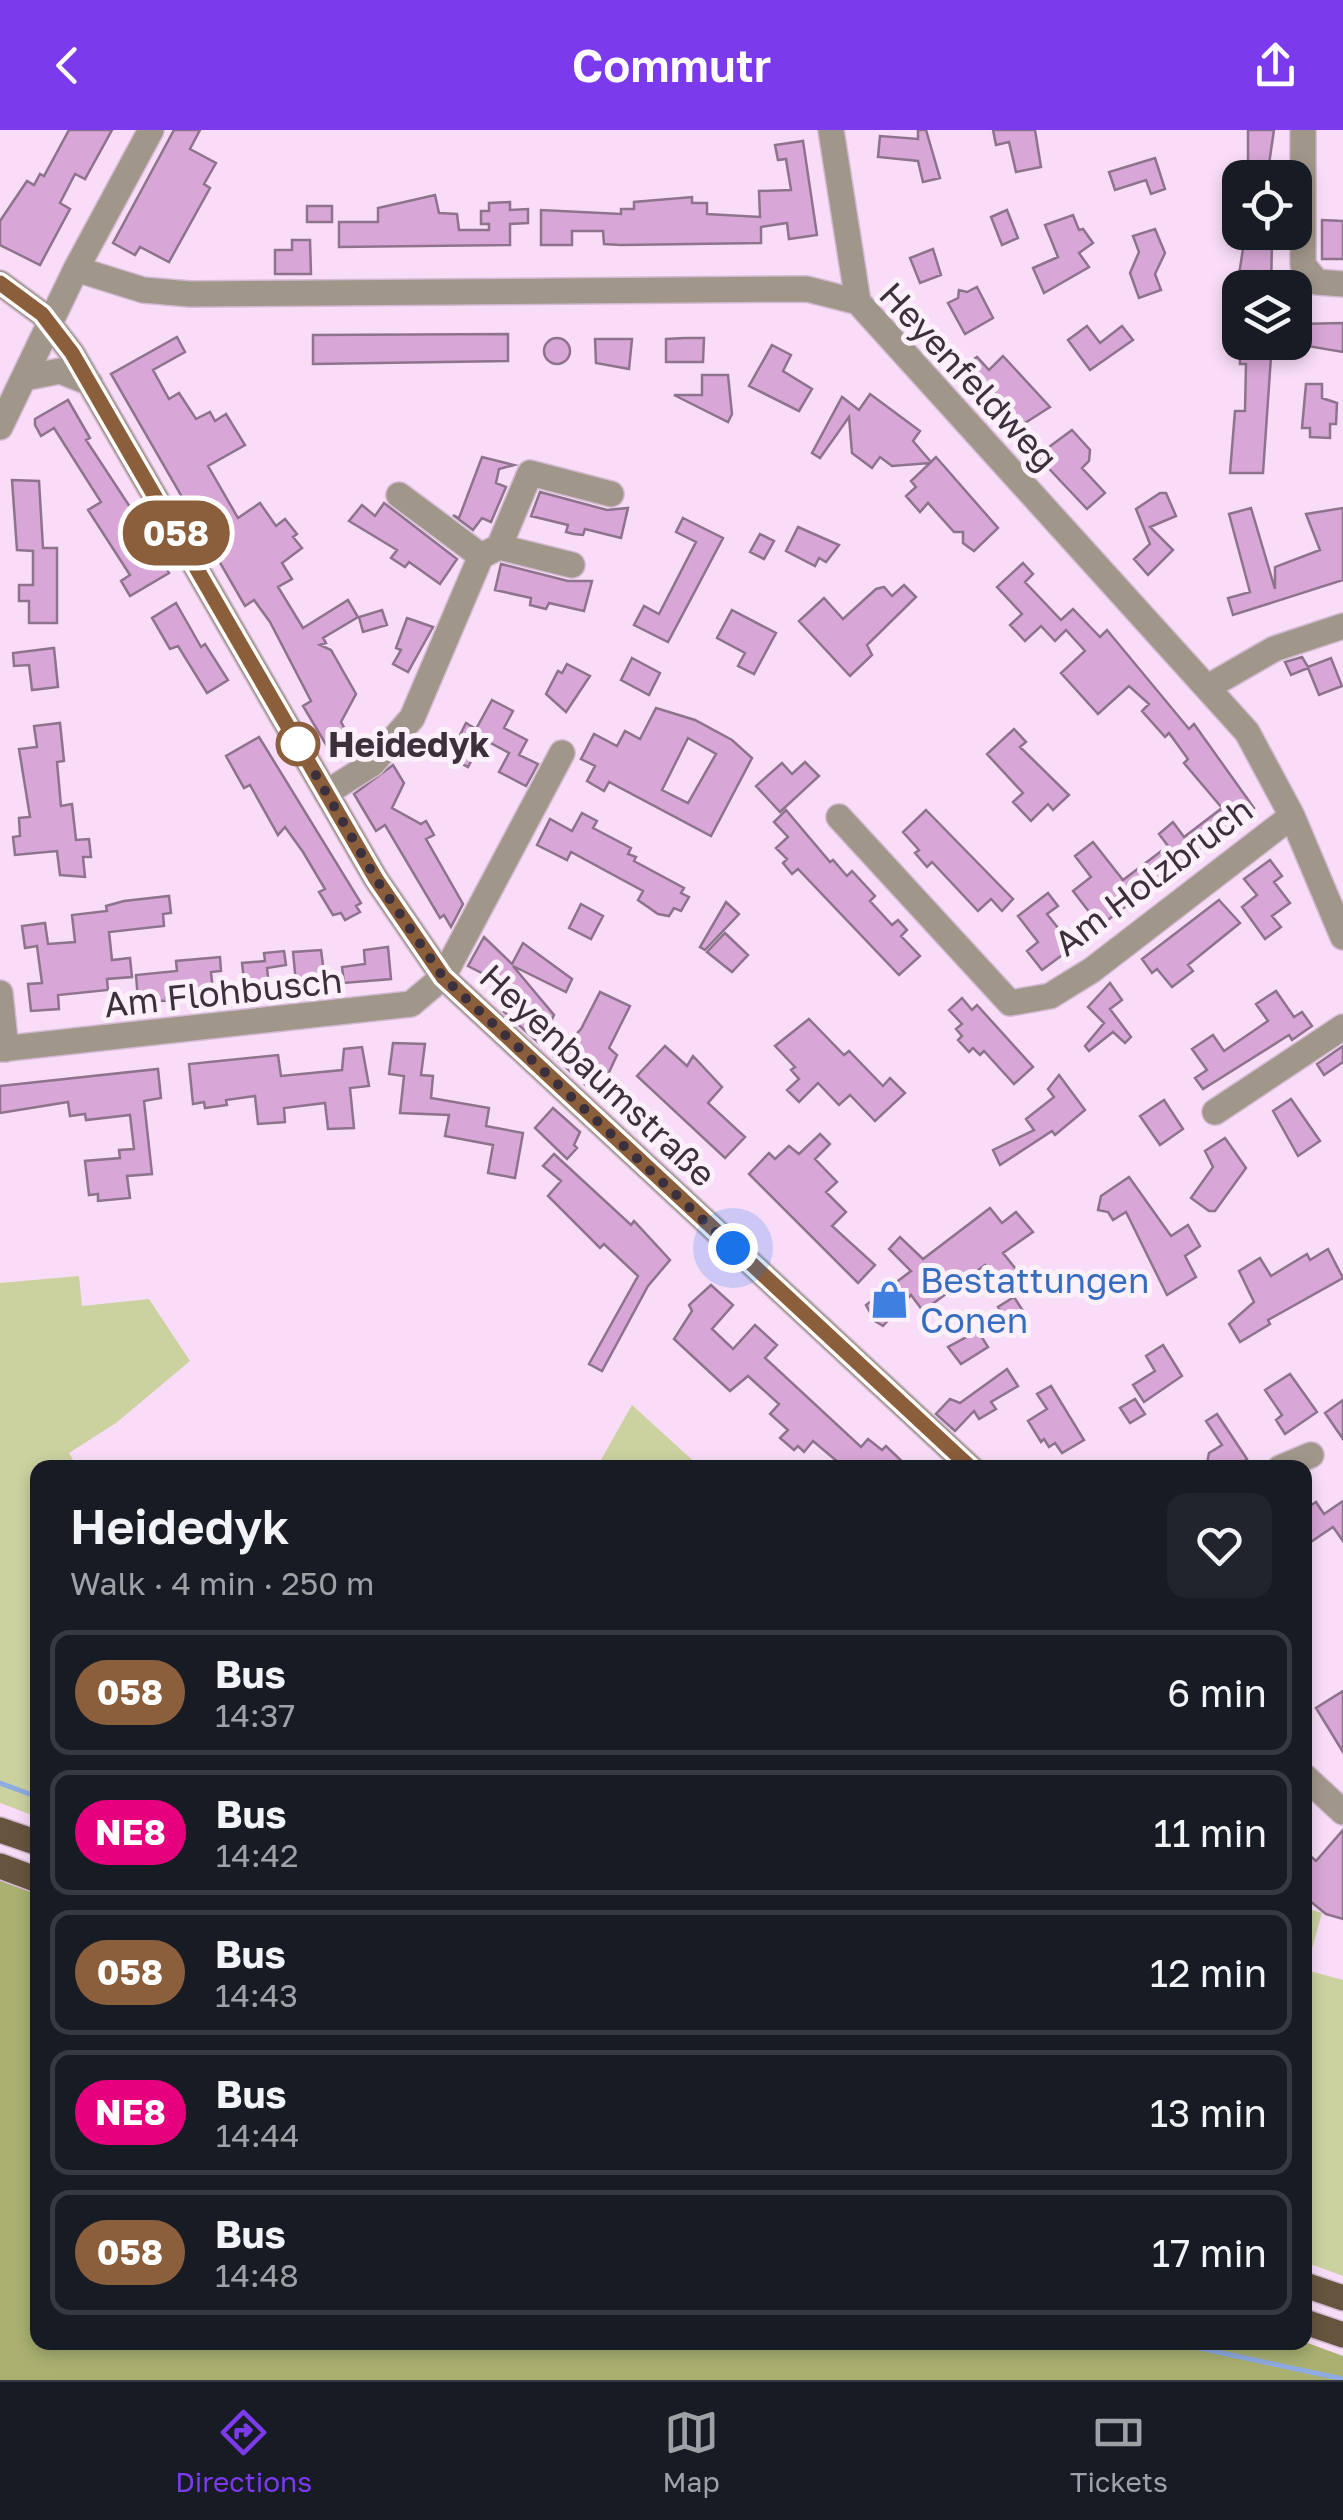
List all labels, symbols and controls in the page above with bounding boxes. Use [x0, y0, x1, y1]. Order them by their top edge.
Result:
icon: back [40, 38, 95, 93]
text: Commutr [572, 38, 771, 92]
icon: share [1248, 38, 1303, 93]
map controls [1222, 160, 1312, 360]
button: locate [1222, 160, 1312, 250]
button: layers [1222, 270, 1312, 360]
street label: Heyenfeldweg [871, 273, 1067, 479]
line badge: 058 [119, 500, 234, 566]
text: 058 [143, 512, 209, 554]
marker: Heidedyk [277, 723, 319, 765]
place label: Heidedyk [328, 723, 490, 765]
street label: Am Holzbruch [1046, 788, 1260, 964]
street label: Heyenbaumstraße [472, 955, 724, 1195]
street label: Am Flohbusch [102, 959, 344, 1025]
your location [708, 1223, 758, 1273]
place label: Bestattungen Conen [920, 1259, 1149, 1341]
shop icon: Bestattungen Conen [869, 1279, 911, 1321]
button: heart [1167, 1493, 1272, 1598]
text: Heidedyk [70, 1497, 290, 1555]
text: Walk · 4 min · 250 m [70, 1564, 374, 1602]
text: Bus [215, 1651, 286, 1696]
text: 6 min [1167, 1670, 1267, 1715]
text: 058 [97, 1671, 163, 1713]
text: 14:37 [215, 1696, 295, 1734]
text: Bus [216, 1791, 287, 1836]
text: 11 min [1153, 1810, 1267, 1855]
text: NE8 [95, 1811, 166, 1853]
text: 14:42 [216, 1836, 299, 1874]
text: Bus [215, 1931, 286, 1976]
text: 12 min [1150, 1950, 1267, 1995]
text: 058 [97, 1951, 163, 1993]
text: 14:43 [215, 1976, 298, 2014]
text: Bus [216, 2071, 287, 2116]
text: 13 min [1150, 2090, 1267, 2135]
text: NE8 [95, 2091, 166, 2133]
text: 14:44 [216, 2116, 300, 2154]
text: Bus [215, 2211, 286, 2256]
text: 17 min [1152, 2230, 1267, 2275]
text: 058 [97, 2231, 163, 2273]
text: 14:48 [215, 2256, 299, 2294]
tab: Directions [175, 2405, 312, 2498]
tab: Map [662, 2405, 720, 2498]
tab: Tickets [1070, 2405, 1168, 2498]

